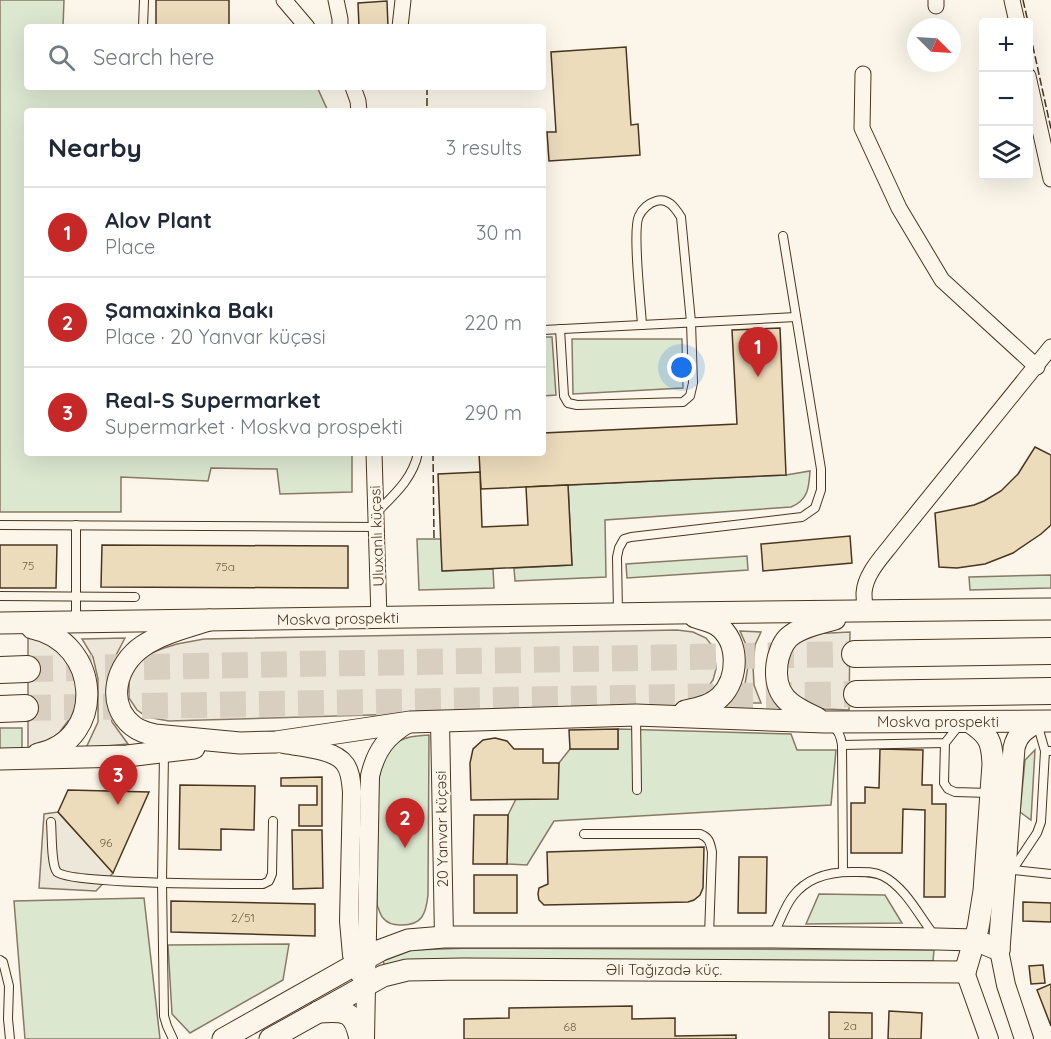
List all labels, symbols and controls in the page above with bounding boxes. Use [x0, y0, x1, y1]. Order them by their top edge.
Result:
north arrow [907, 18, 961, 72]
map controls [979, 18, 1033, 180]
button: + [979, 18, 1033, 72]
search box [24, 24, 546, 90]
icon: search [45, 41, 78, 74]
text: Search here [93, 43, 214, 71]
button: − [979, 72, 1033, 126]
button: layers [979, 126, 1033, 180]
text: Nearby [48, 131, 142, 164]
text: 3 results [446, 135, 522, 160]
text: Alov Plant [105, 206, 212, 234]
text: 1 [64, 220, 71, 245]
text: 30 m [476, 220, 522, 245]
text: Place [105, 234, 155, 259]
text: Şamaxinka Bakı [105, 296, 273, 324]
text: 2 [62, 310, 73, 335]
text: 220 m [464, 310, 522, 335]
text: Place · 20 Yanvar küçəsi [105, 324, 326, 349]
pin: 1 [738, 328, 777, 377]
your location [667, 353, 696, 382]
text: Real-S Supermarket [105, 386, 321, 414]
text: 3 [62, 400, 73, 425]
text: 290 m [464, 400, 522, 425]
text: Supermarket · Moskva prospekti [105, 414, 403, 439]
street label: Uluxanlı küçəsi [365, 485, 388, 587]
house number: 75 [22, 558, 34, 573]
house number: 75a [215, 559, 235, 574]
street label: Moskva prospekti [277, 608, 399, 629]
street label: Moskva prospekti [877, 712, 999, 731]
pin: 3 [98, 756, 138, 805]
street label: 20 Yanvar küçəsi [431, 770, 452, 888]
pin: 2 [386, 798, 424, 848]
house number: 96 [99, 835, 113, 850]
house number: 2/51 [231, 910, 255, 925]
street label: Əli Tağızadə küç. [606, 960, 722, 979]
house number: 2a [843, 1018, 857, 1033]
house number: 68 [564, 1019, 576, 1034]

